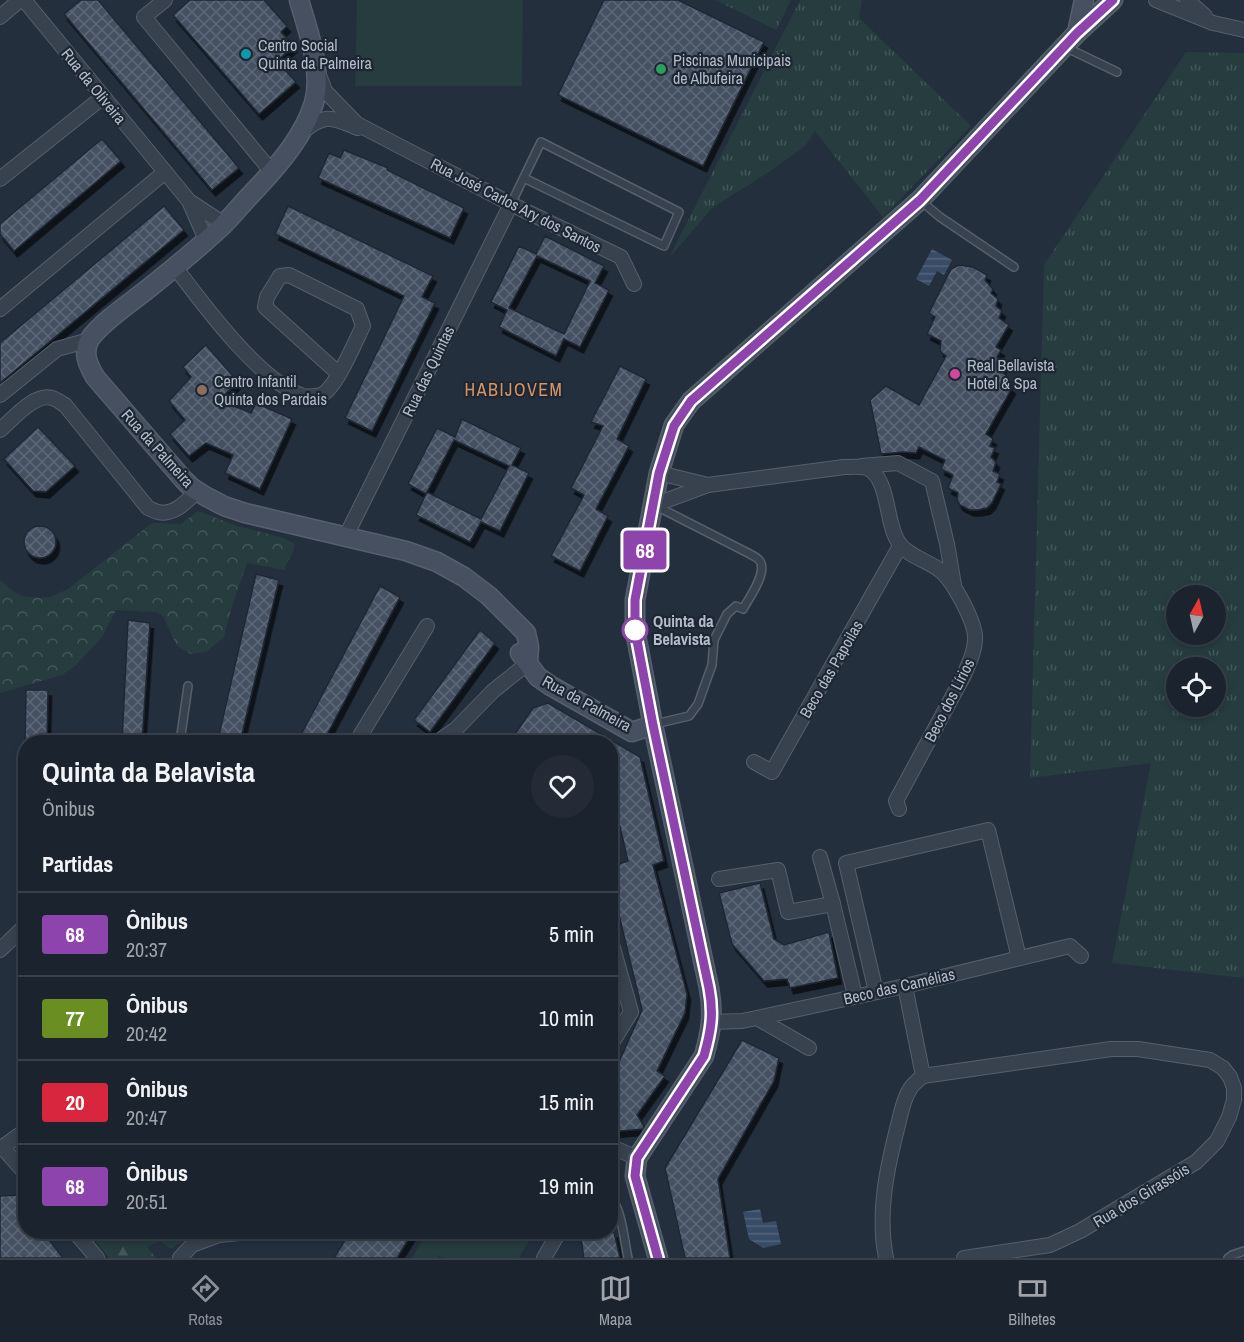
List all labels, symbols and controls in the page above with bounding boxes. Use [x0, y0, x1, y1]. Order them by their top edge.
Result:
place label: Centro Social Quinta da Palmeira [258, 34, 372, 74]
street label: Rua da Oliveira [57, 43, 132, 129]
marker: Centro Social Quinta da Palmeira [239, 47, 253, 61]
place label: Piscinas Municipais de Albufeira [673, 49, 791, 89]
marker: Piscinas Municipais de Albufeira [654, 62, 668, 76]
street label: Rua José Carlos Ary dos Santos [427, 152, 605, 258]
street label: Rua das Quintas [397, 322, 459, 420]
place label: Real Bellavista Hotel & Spa [967, 354, 1055, 394]
marker: Real Bellavista Hotel & Spa [948, 367, 962, 381]
place label: Centro Infantil Quinta dos Pardais [214, 370, 327, 410]
district label: HABIJOVEM [465, 377, 563, 402]
marker: Centro Infantil Quinta dos Pardais [195, 383, 209, 397]
street label: Rua da Palmeira [117, 404, 200, 492]
line badge: 68 [618, 530, 672, 570]
text: 68 [635, 536, 655, 565]
north arrow [1166, 585, 1226, 645]
map controls [1166, 585, 1226, 717]
place label: Quinta da Belavista [653, 610, 714, 650]
street label: Beco das Papoilas [794, 616, 868, 722]
marker: Quinta da Belavista [622, 617, 648, 643]
street label: Beco dos Lírios [919, 654, 979, 746]
button: locate [1166, 657, 1226, 717]
street label: Rua da Palmeira [539, 670, 636, 737]
text: Quinta da Belavista [42, 753, 255, 791]
button: heart [531, 755, 594, 818]
text: Ônibus [42, 795, 95, 822]
text: Partidas [42, 849, 113, 879]
text: Ônibus [126, 906, 188, 936]
text: 5 min [549, 919, 594, 949]
text: 68 [65, 920, 85, 949]
text: 20:37 [126, 936, 167, 963]
street label: Beco das Camélias [841, 962, 957, 1010]
text: Ônibus [126, 990, 188, 1020]
text: 10 min [539, 1003, 594, 1033]
text: 77 [65, 1004, 85, 1033]
text: 20:42 [126, 1020, 167, 1047]
text: Ônibus [126, 1074, 188, 1104]
text: 15 min [539, 1087, 594, 1117]
text: 20 [65, 1088, 85, 1117]
text: 20:47 [126, 1104, 167, 1131]
text: Ônibus [126, 1158, 188, 1188]
street label: Rua dos Girassóis [1089, 1158, 1193, 1232]
text: 19 min [539, 1171, 594, 1201]
text: 68 [65, 1172, 85, 1201]
text: 20:51 [126, 1188, 167, 1215]
tab: Rotas [188, 1272, 222, 1330]
tab: Mapa [599, 1272, 632, 1330]
tab: Bilhetes [1008, 1272, 1056, 1330]

